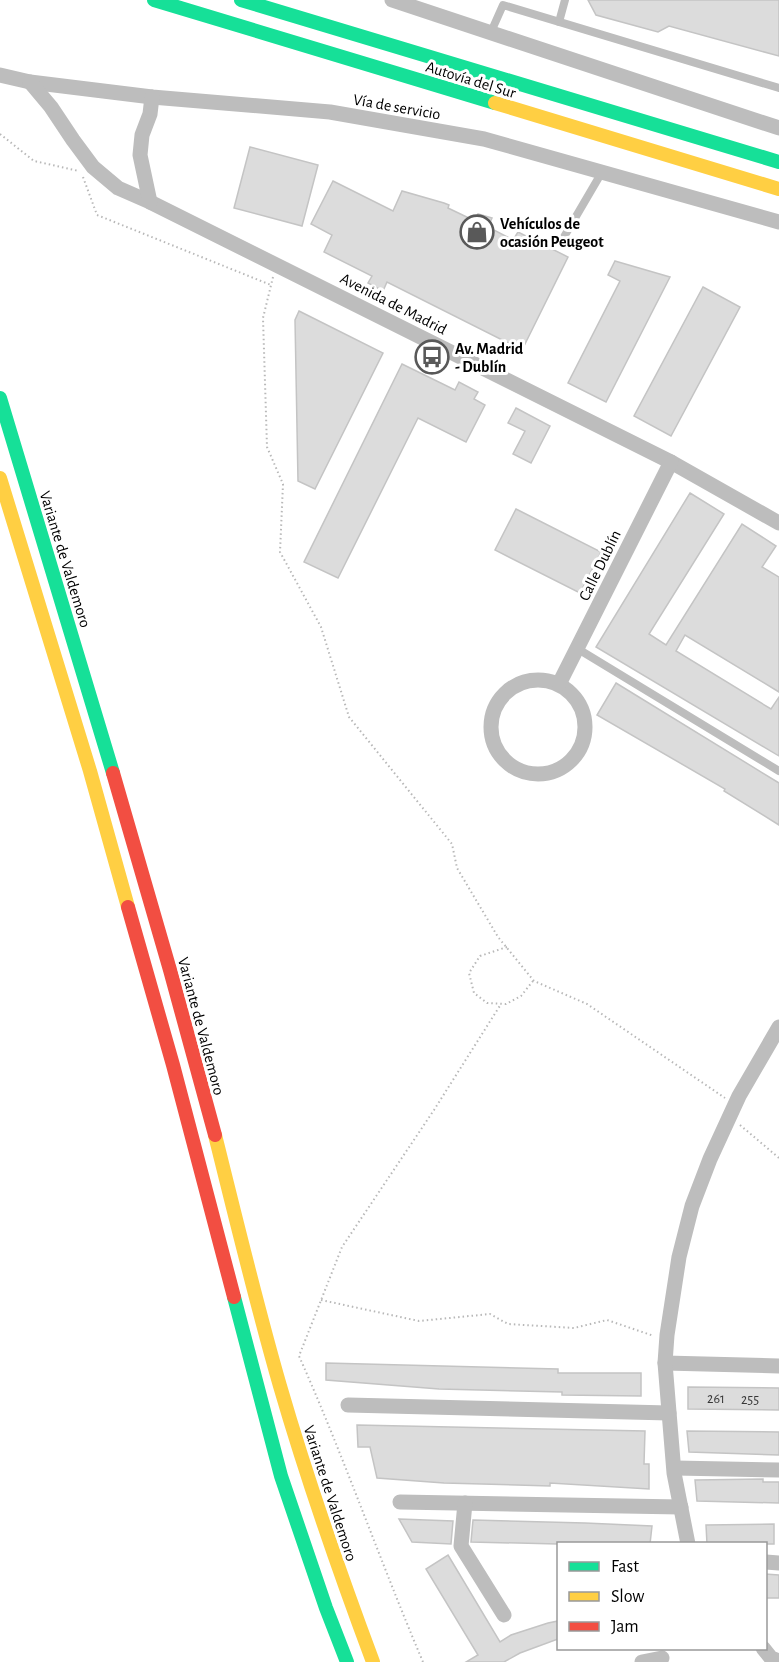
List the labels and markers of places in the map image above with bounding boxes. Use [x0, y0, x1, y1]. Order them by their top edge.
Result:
shop icon: Vehículos de ocasión Peugeot [459, 214, 495, 250]
place label: Vehículos de ocasión Peugeot [500, 216, 604, 250]
bus stop icon: Av. Madrid - Dublín [414, 339, 450, 375]
place label: Av. Madrid - Dublín [455, 341, 524, 375]

